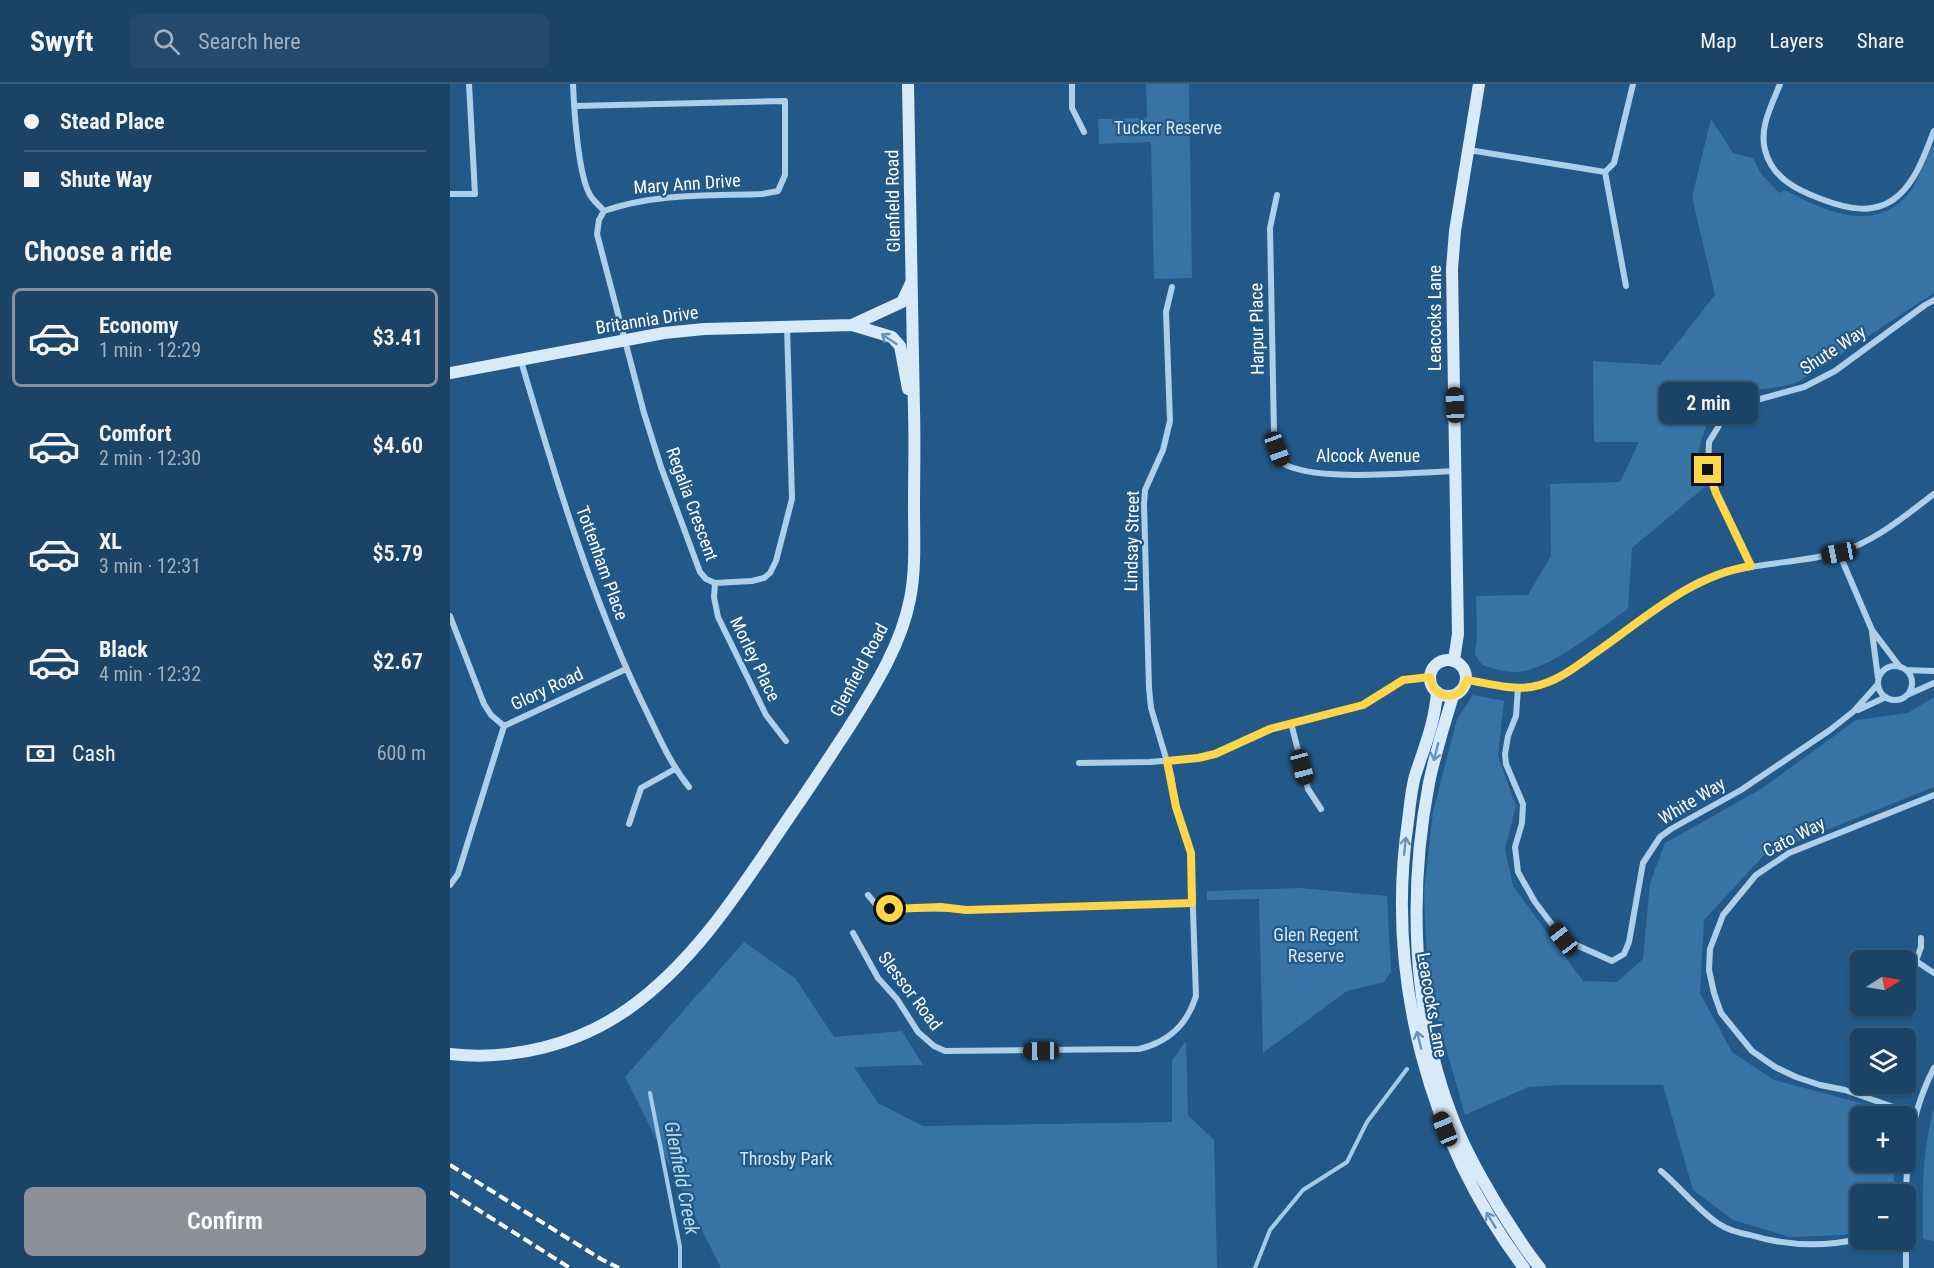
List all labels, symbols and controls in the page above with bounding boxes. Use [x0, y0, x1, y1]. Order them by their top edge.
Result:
search box [129, 14, 549, 68]
text: Swyft [30, 25, 93, 58]
icon: search [150, 25, 183, 58]
text: Search here [198, 29, 301, 54]
text: Map [1700, 29, 1737, 53]
text: Layers [1770, 29, 1824, 53]
text: Share [1857, 29, 1904, 53]
text: Stead Place [60, 109, 165, 134]
park label: Tucker Reserve [1114, 117, 1222, 138]
street label: Glenfield Road [881, 150, 904, 252]
text: Shute Way [60, 167, 152, 192]
street label: Mary Ann Drive [633, 169, 741, 198]
text: Choose a ride [24, 236, 172, 268]
street label: Leacocks Lane [1424, 265, 1445, 371]
street label: Harpur Place [1245, 283, 1268, 375]
street label: Britannia Drive [594, 301, 700, 338]
icon: car [27, 311, 81, 365]
text: Economy [99, 313, 179, 338]
street label: Shute Way [1796, 320, 1870, 379]
text: $3.41 [372, 325, 423, 350]
one-way arrow [881, 332, 898, 345]
text: 1 min · 12:29 [99, 338, 201, 362]
callout: 2 min [1658, 383, 1758, 425]
car [1445, 387, 1465, 423]
text: 2 min [1686, 391, 1731, 415]
icon: car [27, 419, 81, 473]
text: Comfort [99, 421, 172, 446]
car [1262, 429, 1292, 469]
text: $4.60 [372, 433, 423, 458]
street label: Regalia Crescent [662, 444, 723, 564]
street label: Alcock Avenue [1316, 445, 1420, 466]
text: 2 min · 12:30 [99, 446, 201, 470]
route end [1694, 456, 1721, 483]
street label: Lindsay Street [1120, 490, 1143, 592]
street label: Tottenham Place [572, 503, 633, 623]
icon: car [27, 527, 81, 581]
text: XL [99, 529, 122, 554]
text: $5.79 [372, 541, 423, 566]
car [1820, 541, 1858, 565]
text: 3 min · 12:31 [99, 554, 201, 578]
street label: Morley Place [726, 613, 785, 705]
street label: Glenfield Road [825, 620, 892, 720]
icon: car [27, 635, 81, 689]
text: Black [99, 637, 148, 662]
text: $2.67 [372, 649, 423, 674]
text: 4 min · 12:32 [99, 662, 201, 686]
street label: Glory Road [507, 663, 586, 714]
icon: cash [24, 737, 57, 770]
text: Cash [72, 741, 116, 766]
text: 600 m [377, 741, 426, 765]
one-way arrow [1430, 742, 1442, 761]
car [1289, 747, 1315, 787]
street label: White Way [1655, 772, 1729, 829]
street label: Cato Way [1759, 812, 1829, 861]
one-way arrow [1400, 837, 1411, 857]
route start [876, 895, 903, 922]
car [1545, 919, 1581, 959]
park label: Glen Regent Reserve [1273, 924, 1359, 966]
street label: Slessor Road [874, 947, 947, 1034]
north arrow [1850, 950, 1916, 1016]
map controls [1850, 950, 1916, 1250]
street label: Leacocks Lane [1413, 951, 1452, 1059]
button: layers [1850, 1028, 1916, 1094]
one-way arrow [1412, 1031, 1424, 1050]
car [1023, 1042, 1059, 1060]
button: + [1850, 1106, 1916, 1172]
car [1430, 1109, 1460, 1149]
water label: Glenfield Creek [659, 1119, 705, 1238]
park label: Throsby Park [739, 1148, 833, 1169]
button: − [1850, 1184, 1916, 1250]
button: Confirm [24, 1187, 426, 1256]
one-way arrow [1484, 1212, 1496, 1229]

